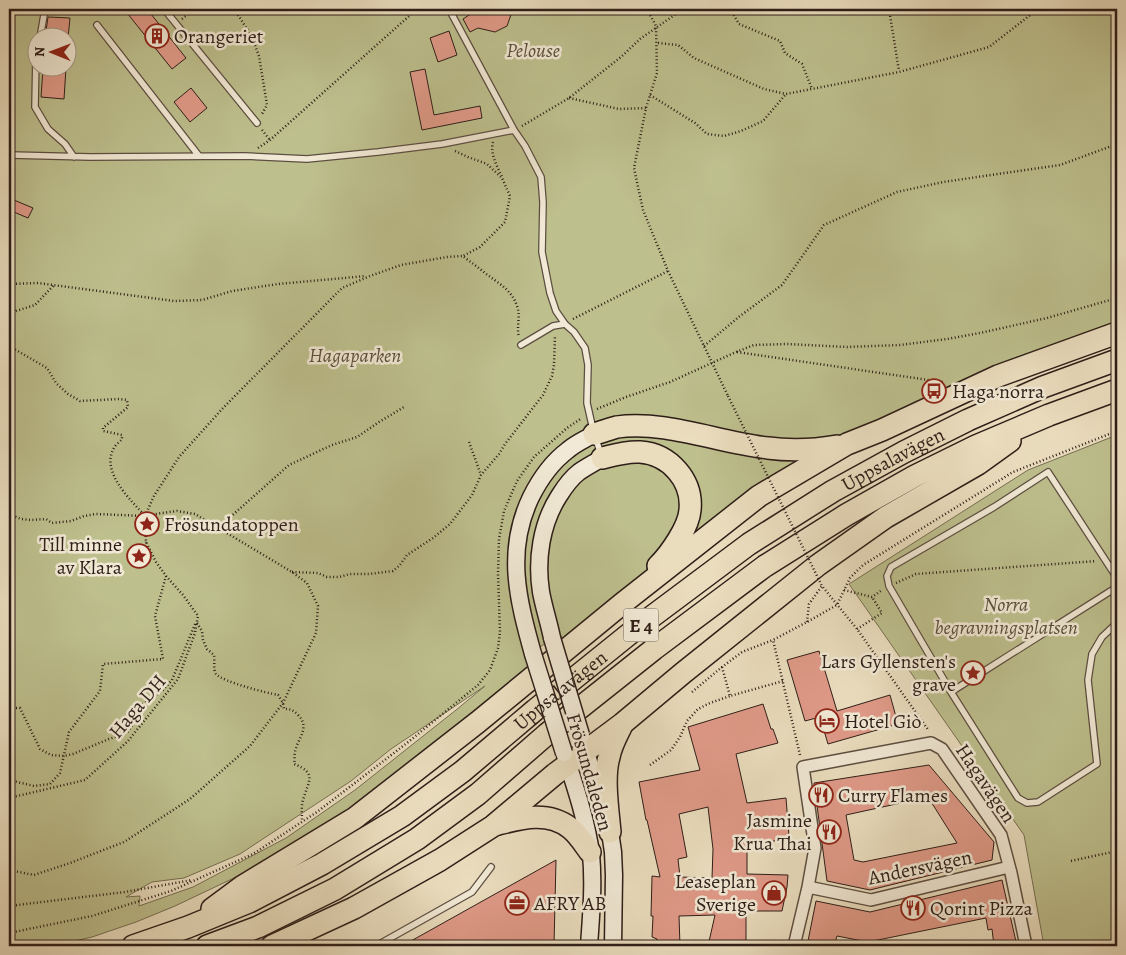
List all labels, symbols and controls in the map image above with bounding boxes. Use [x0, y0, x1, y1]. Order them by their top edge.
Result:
building icon: Orangeriet [144, 23, 170, 49]
place label: Orangeriet [174, 23, 264, 50]
north arrow [28, 28, 78, 78]
park label: Pelouse [506, 37, 560, 64]
text: N [30, 47, 49, 57]
park label: Hagaparken [309, 342, 401, 369]
bus stop icon: Haga norra [921, 378, 947, 404]
place label: Haga norra [952, 378, 1045, 405]
street label: Uppsalavägen [837, 421, 949, 498]
place icon: Frösundatoppen [134, 511, 160, 537]
place label: Frösundatoppen [164, 511, 299, 538]
place label: Till minne av Klara [39, 531, 123, 581]
place icon: Till minne av Klara [126, 543, 152, 569]
park label: Norra begravningsplatsen [934, 591, 1078, 641]
road number: E 4 [624, 608, 658, 642]
street label: Uppsalavägen [508, 644, 613, 737]
place label: Lars Gyllensten's grave [821, 648, 956, 698]
place icon: Lars Gyllensten's grave [960, 660, 986, 686]
street label: Haga DH [103, 668, 172, 744]
hotel icon: Hotel Giò [814, 708, 840, 734]
place label: Hotel Giò [844, 708, 922, 735]
street label: Frösundaleden [560, 710, 619, 834]
street label: Hagavägen [949, 738, 1022, 828]
restaurant icon: Curry Flames [808, 782, 834, 808]
place label: Curry Flames [838, 782, 948, 809]
place label: Jasmine Krua Thai [733, 807, 812, 857]
restaurant icon: Jasmine Krua Thai [816, 819, 842, 845]
street label: Andersvägen [865, 843, 975, 892]
place label: Leaseplan Sverige [675, 868, 756, 918]
shop icon: Leaseplan Sverige [761, 880, 787, 906]
office icon: AFRY AB [504, 890, 530, 916]
place label: AFRY AB [533, 890, 606, 917]
restaurant icon: Qorint Pizza [900, 895, 926, 921]
place label: Qorint Pizza [930, 895, 1034, 922]

